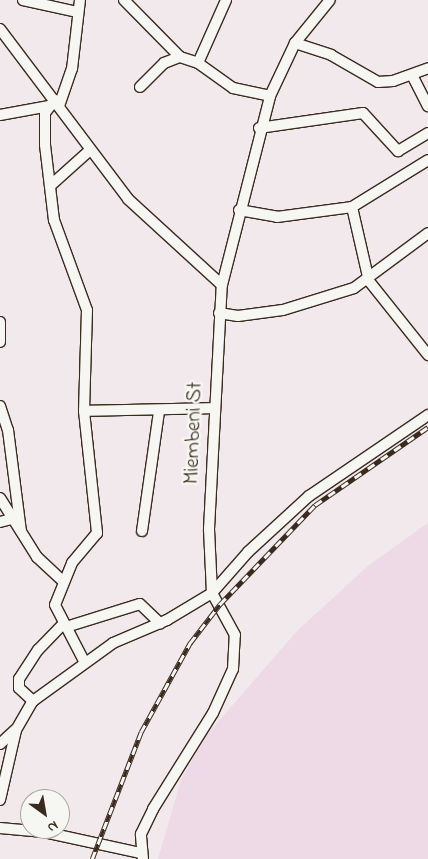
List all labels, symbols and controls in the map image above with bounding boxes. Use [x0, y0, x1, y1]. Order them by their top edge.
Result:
street label: Miembeni St [180, 381, 208, 485]
north arrow [20, 789, 70, 839]
text: N [43, 815, 62, 838]

